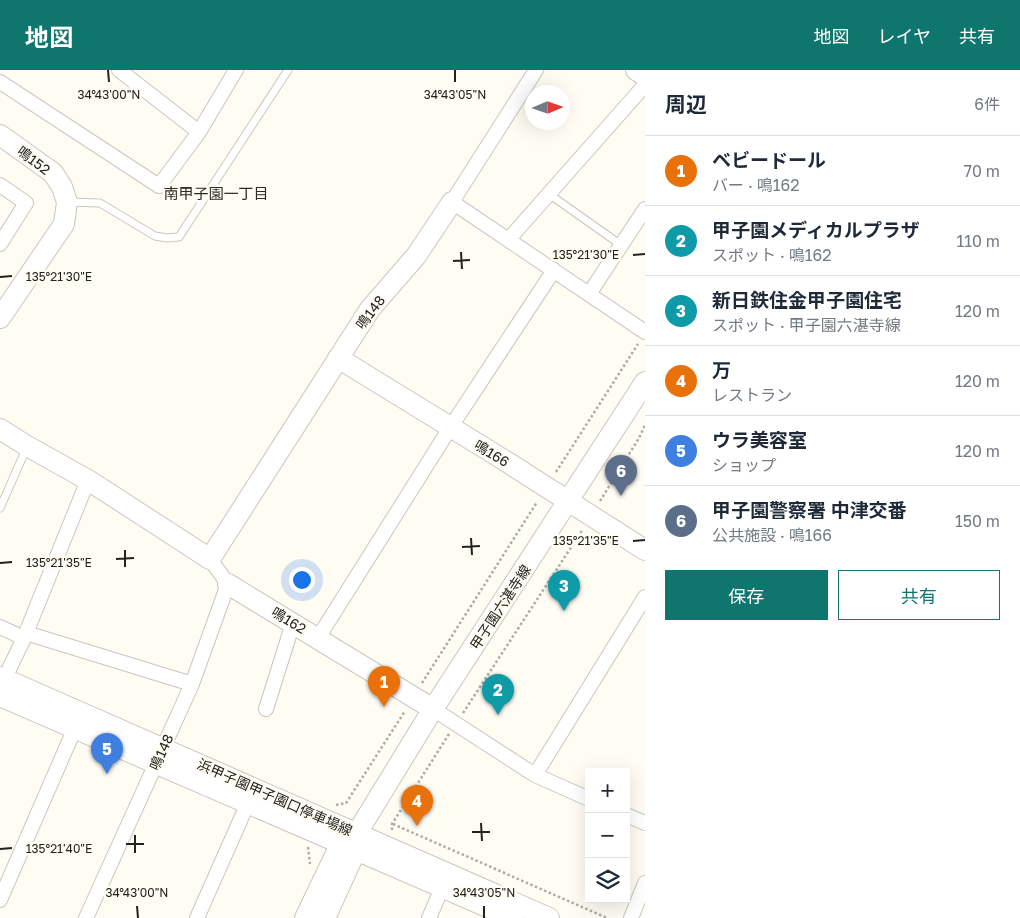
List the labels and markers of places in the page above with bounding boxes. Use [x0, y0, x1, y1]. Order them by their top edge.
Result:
pin: 6 [605, 455, 637, 496]
pin: 3 [548, 570, 580, 611]
pin: 1 [368, 666, 400, 707]
pin: 2 [482, 674, 514, 715]
pin: 5 [91, 733, 123, 774]
pin: 4 [401, 785, 433, 826]

